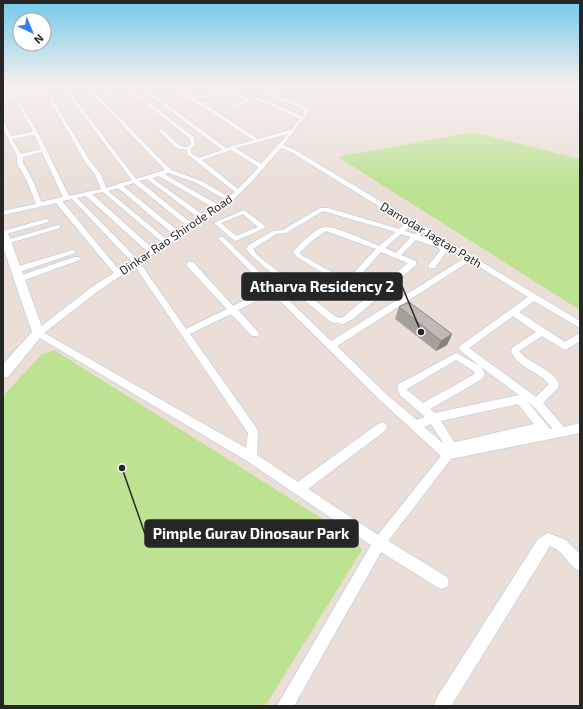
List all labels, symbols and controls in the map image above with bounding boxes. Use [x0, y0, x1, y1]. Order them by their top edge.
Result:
north arrow [12, 12, 52, 52]
text: N [32, 32, 47, 47]
street label: Dinkar Rao Shirode Road [116, 191, 235, 277]
street label: Damodar Jagtap Path [378, 198, 485, 270]
callout: Atharva Residency 2 [242, 273, 402, 300]
text: Atharva Residency 2 [250, 277, 394, 296]
callout: Pimple Gurav Dinosaur Park [145, 520, 358, 547]
text: Pimple Gurav Dinosaur Park [153, 524, 350, 542]

